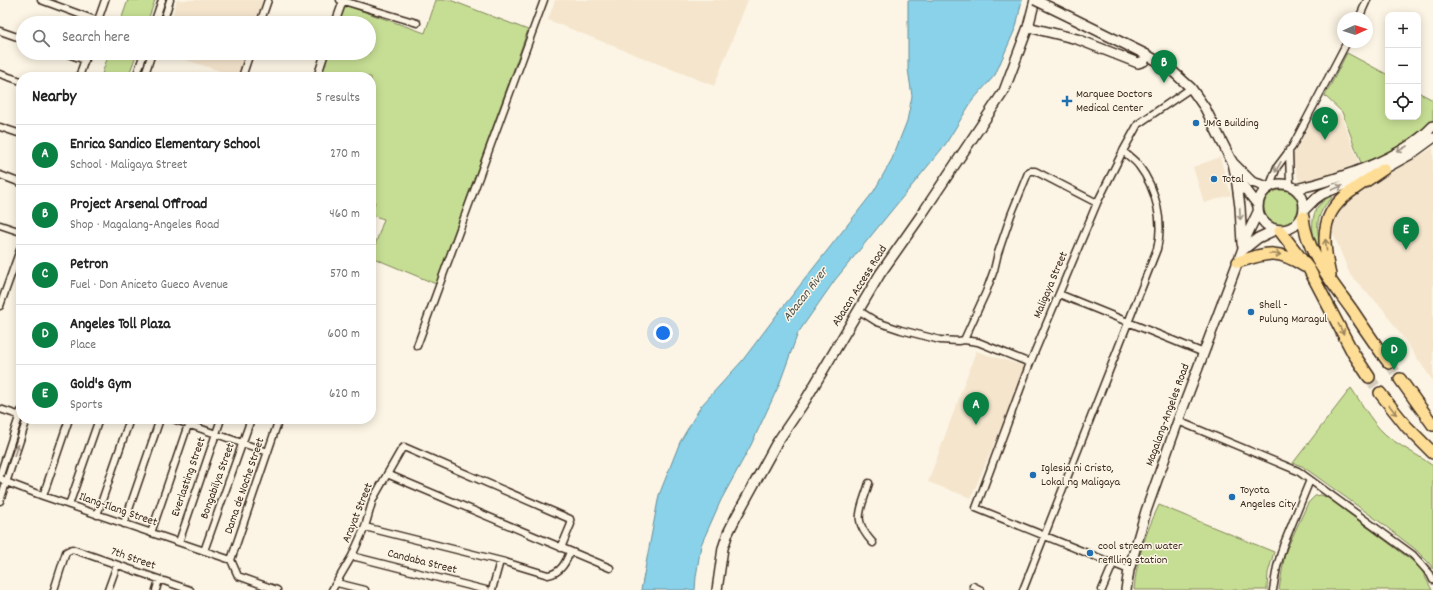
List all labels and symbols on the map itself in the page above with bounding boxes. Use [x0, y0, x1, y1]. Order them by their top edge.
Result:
north arrow [1337, 12, 1373, 48]
pin: B [1151, 50, 1177, 83]
place label: Marquee Doctors Medical Center [1076, 86, 1153, 117]
marker: Marquee Doctors Medical Center [1061, 95, 1073, 107]
pin: C [1312, 107, 1338, 140]
place label: JMG Building [1204, 115, 1259, 132]
marker: JMG Building [1191, 118, 1201, 128]
one-way arrow [1397, 145, 1408, 153]
one-way arrow [1274, 161, 1281, 173]
place label: Total [1222, 171, 1244, 188]
marker: Total [1209, 174, 1219, 184]
one-way arrow [1330, 184, 1342, 191]
one-way arrow [1237, 207, 1244, 220]
pin: E [1393, 217, 1419, 250]
one-way arrow [1322, 239, 1329, 252]
street label: Abacan Access Road [828, 242, 892, 330]
street label: Maligaya Street [1029, 248, 1073, 321]
one-way arrow [1268, 251, 1281, 258]
water label: Abacan River [779, 262, 834, 326]
place label: Shell - Pulung Maragul [1259, 297, 1327, 328]
marker: Shell - Pulung Maragul [1246, 307, 1256, 317]
one-way arrow [1337, 322, 1345, 334]
your location [653, 323, 673, 343]
pin: D [1381, 337, 1407, 370]
street label: Magalang-Angeles Road [1142, 361, 1194, 469]
pin: A [963, 392, 989, 425]
one-way arrow [1389, 405, 1397, 416]
street label: Everlasting Street [167, 434, 211, 519]
street label: Dama de Noche Street [221, 435, 270, 536]
street label: Bongabilya Street [196, 440, 240, 522]
one-way arrow [13, 445, 21, 457]
place label: Iglesia ni Cristo, Lokal ng Maligaya [1041, 460, 1120, 491]
marker: Iglesia ni Cristo, Lokal ng Maligaya [1028, 470, 1038, 480]
street label: Arayat Street [338, 480, 378, 546]
place label: Toyota Angeles City [1240, 482, 1297, 513]
street label: Ilang-Ilang Street [76, 489, 160, 532]
marker: Toyota Angeles City [1227, 492, 1237, 502]
place label: cool stream water refilling station [1098, 538, 1183, 569]
street label: 7th Street [108, 543, 158, 575]
street label: Candaba Street [385, 545, 459, 579]
marker: cool stream water refilling station [1085, 548, 1095, 558]

